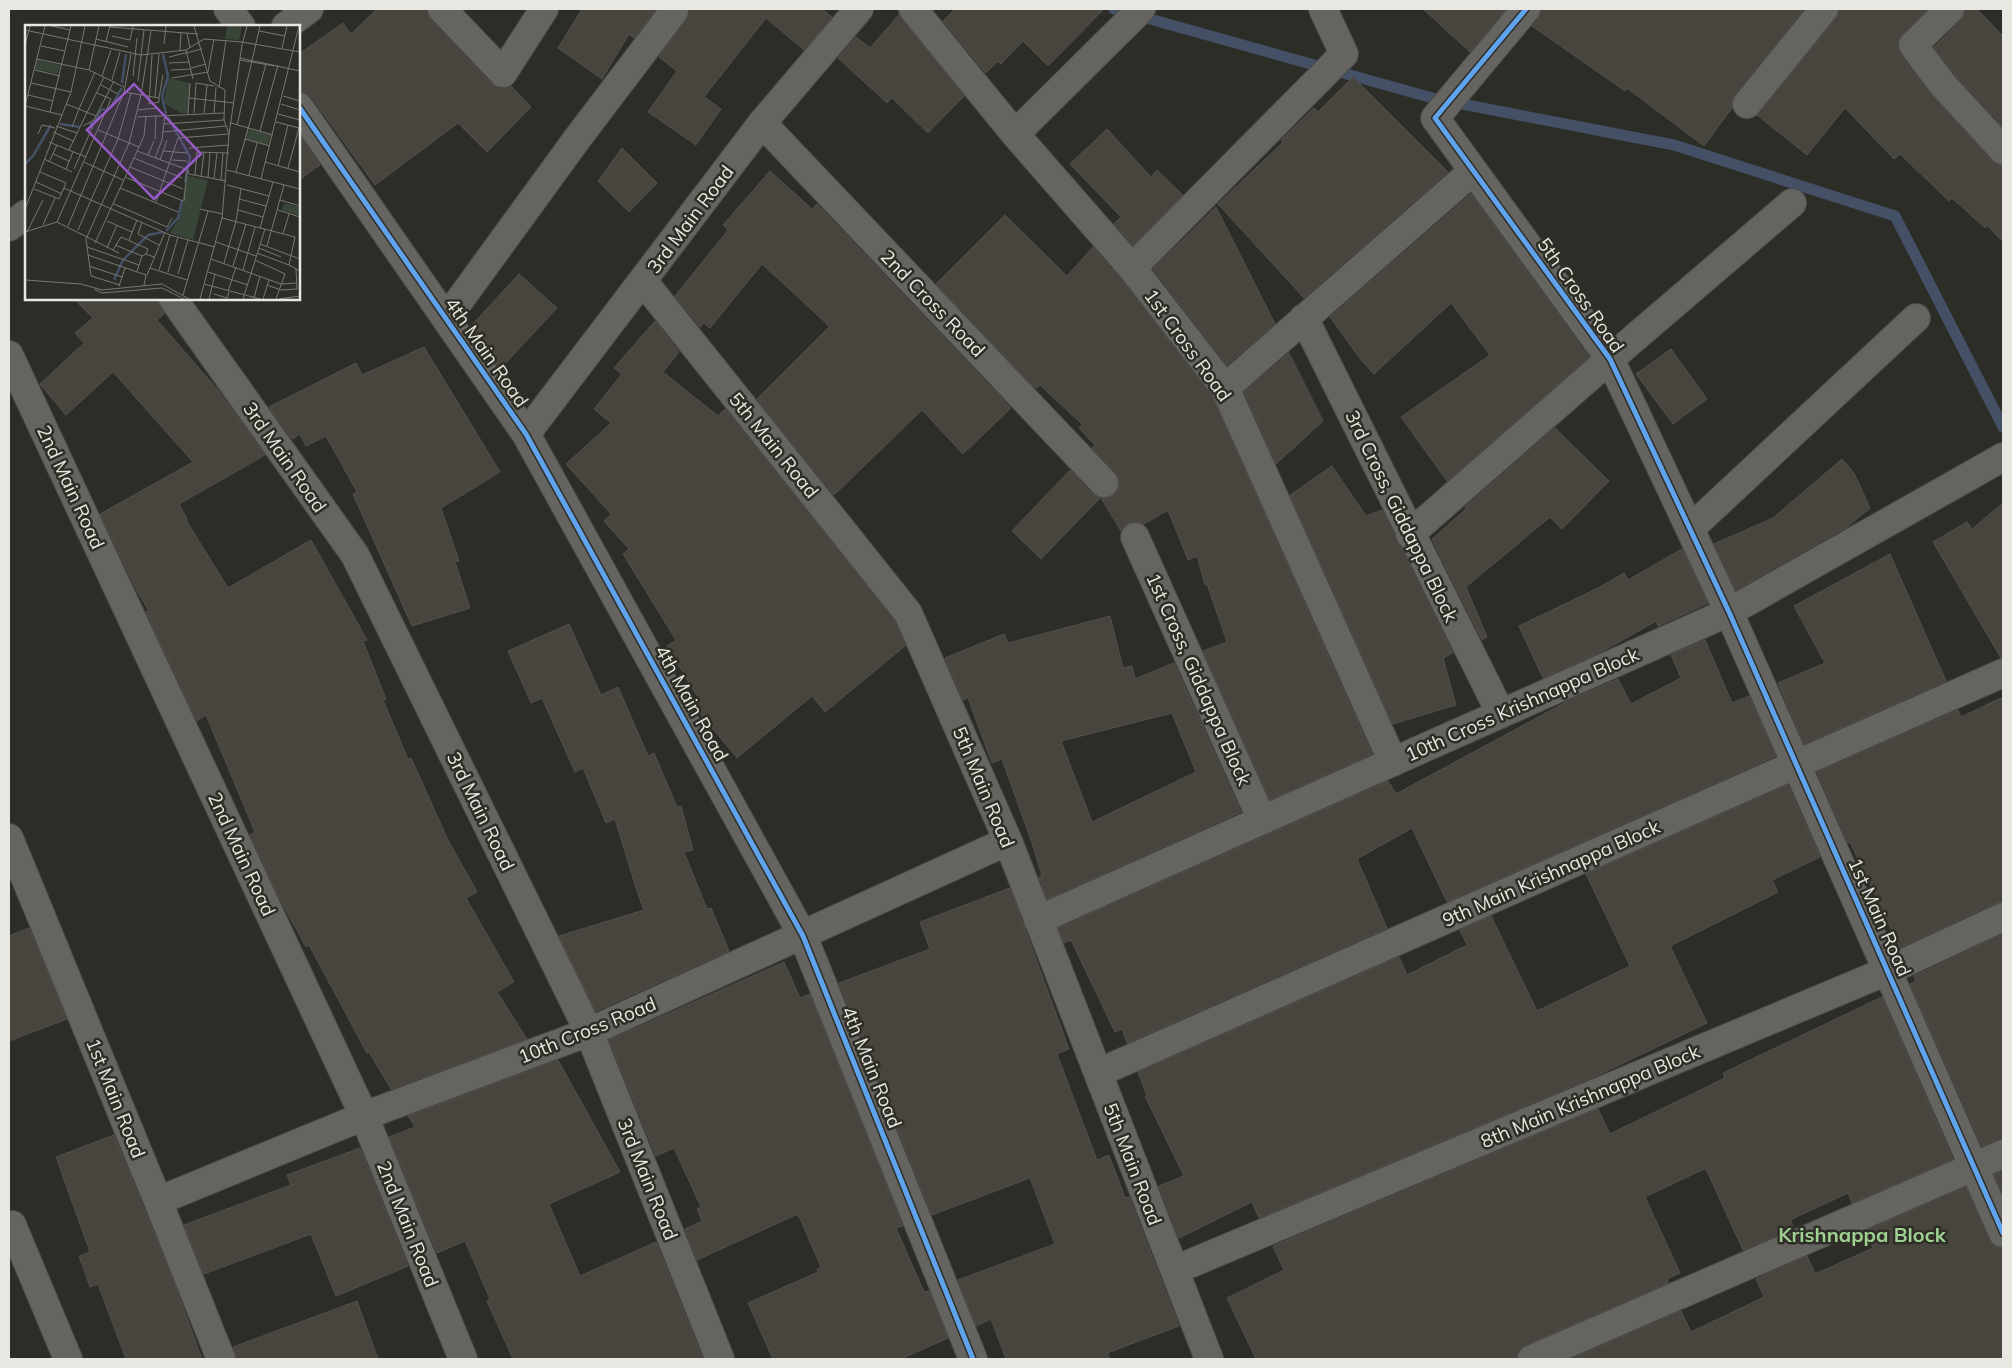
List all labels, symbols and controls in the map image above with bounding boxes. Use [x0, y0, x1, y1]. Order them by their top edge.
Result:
inset map [25, 25, 300, 300]
street label: 3rd Main Road [641, 160, 739, 278]
street label: 5th Cross Road [1532, 233, 1630, 357]
street label: 2nd Cross Road [876, 244, 990, 362]
street label: 1st Cross Road [1139, 284, 1237, 406]
street label: 4th Main Road [440, 292, 534, 412]
street label: 5th Main Road [724, 387, 824, 503]
street label: 3rd Main Road [238, 397, 332, 517]
street label: 3rd Cross, Giddappa Block [1340, 406, 1464, 626]
street label: 2nd Main Road [32, 421, 110, 553]
street label: 1st Cross, Giddappa Block [1141, 569, 1257, 789]
street label: 4th Main Road [650, 641, 734, 765]
street label: 10th Cross Krishnappa Block [1401, 641, 1643, 766]
street label: 5th Main Road [948, 723, 1020, 851]
street label: 3rd Main Road [442, 748, 520, 874]
street label: 2nd Main Road [203, 788, 281, 920]
street label: 9th Main Krishnappa Block [1438, 814, 1664, 932]
street label: 1st Main Road [1843, 854, 1917, 980]
street label: 10th Cross Road [515, 991, 659, 1069]
street label: 4th Main Road [837, 1003, 907, 1131]
street label: 1st Main Road [81, 1035, 151, 1161]
street label: 8th Main Krishnappa Block [1477, 1039, 1703, 1153]
street label: 5th Main Road [1099, 1099, 1167, 1229]
street label: 3rd Main Road [613, 1114, 683, 1244]
street label: 2nd Main Road [372, 1157, 444, 1291]
district label: Krishnappa Block [1778, 1222, 1947, 1247]

